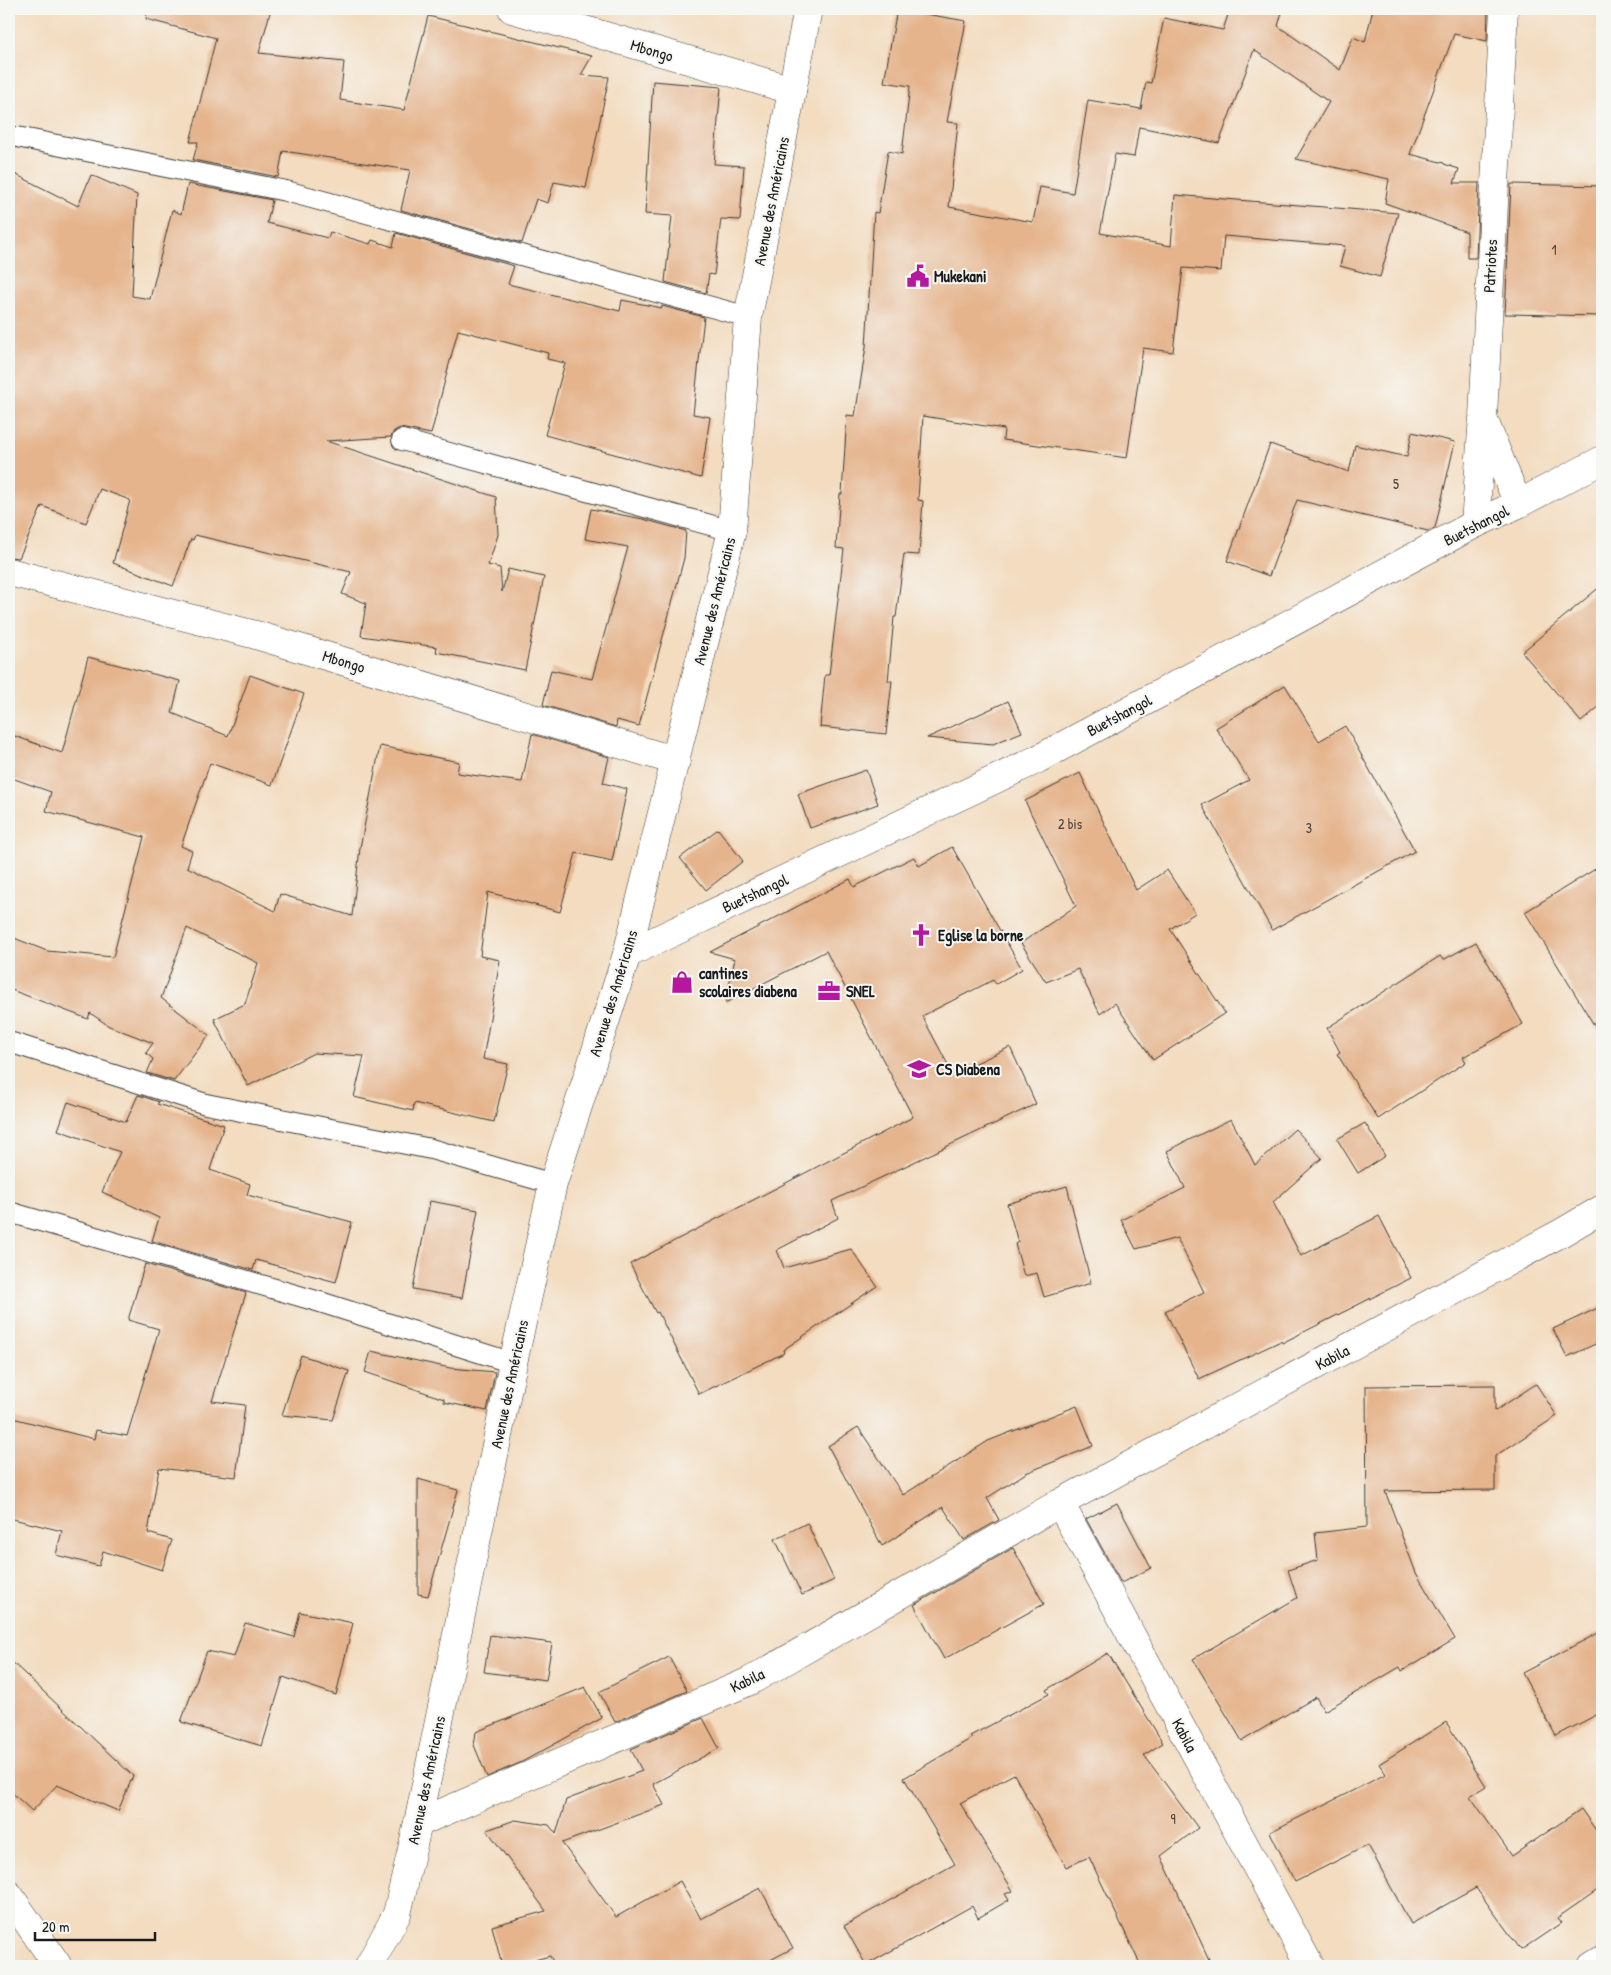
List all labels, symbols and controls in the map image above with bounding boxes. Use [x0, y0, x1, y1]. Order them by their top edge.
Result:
street label: Mbongo [628, 33, 676, 67]
street label: Avenue des Américains [748, 135, 794, 267]
street label: Patriotes [1478, 239, 1502, 293]
house number: 1 [1551, 240, 1557, 259]
public building icon: Mukekani [905, 263, 931, 289]
place label: Mukekani [934, 265, 987, 287]
house number: 5 [1393, 474, 1399, 493]
street label: Buetshangol [1440, 499, 1513, 551]
street label: Avenue des Américains [687, 535, 741, 667]
street label: Mbongo [320, 644, 368, 678]
street label: Buetshangol [1083, 688, 1156, 741]
house number: 2 bis [1058, 814, 1082, 833]
house number: 3 [1306, 818, 1312, 837]
street label: Buetshangol [718, 868, 792, 918]
church icon: Eglise la borne [908, 922, 934, 948]
place label: Eglise la borne [938, 924, 1024, 947]
street label: Avenue des Américains [583, 927, 643, 1059]
place label: cantines scolaires diabena [699, 962, 798, 1002]
shop icon: cantines scolaires diabena [669, 969, 695, 995]
office icon: SNEL [816, 978, 842, 1004]
place label: SNEL [846, 980, 875, 1002]
school or university icon: CS Diabena [906, 1056, 932, 1082]
place label: CS Diabena [936, 1058, 1000, 1080]
street label: Avenue des Américains [485, 1318, 533, 1450]
street label: Kabila [1311, 1339, 1353, 1375]
street label: Kabila [726, 1662, 768, 1698]
street label: Avenue des Américains [402, 1714, 450, 1846]
street label: Kabila [1167, 1714, 1203, 1756]
house number: 9 [1170, 1809, 1176, 1828]
scale bar [35, 1910, 155, 1942]
text: 20 m [42, 1916, 69, 1937]

